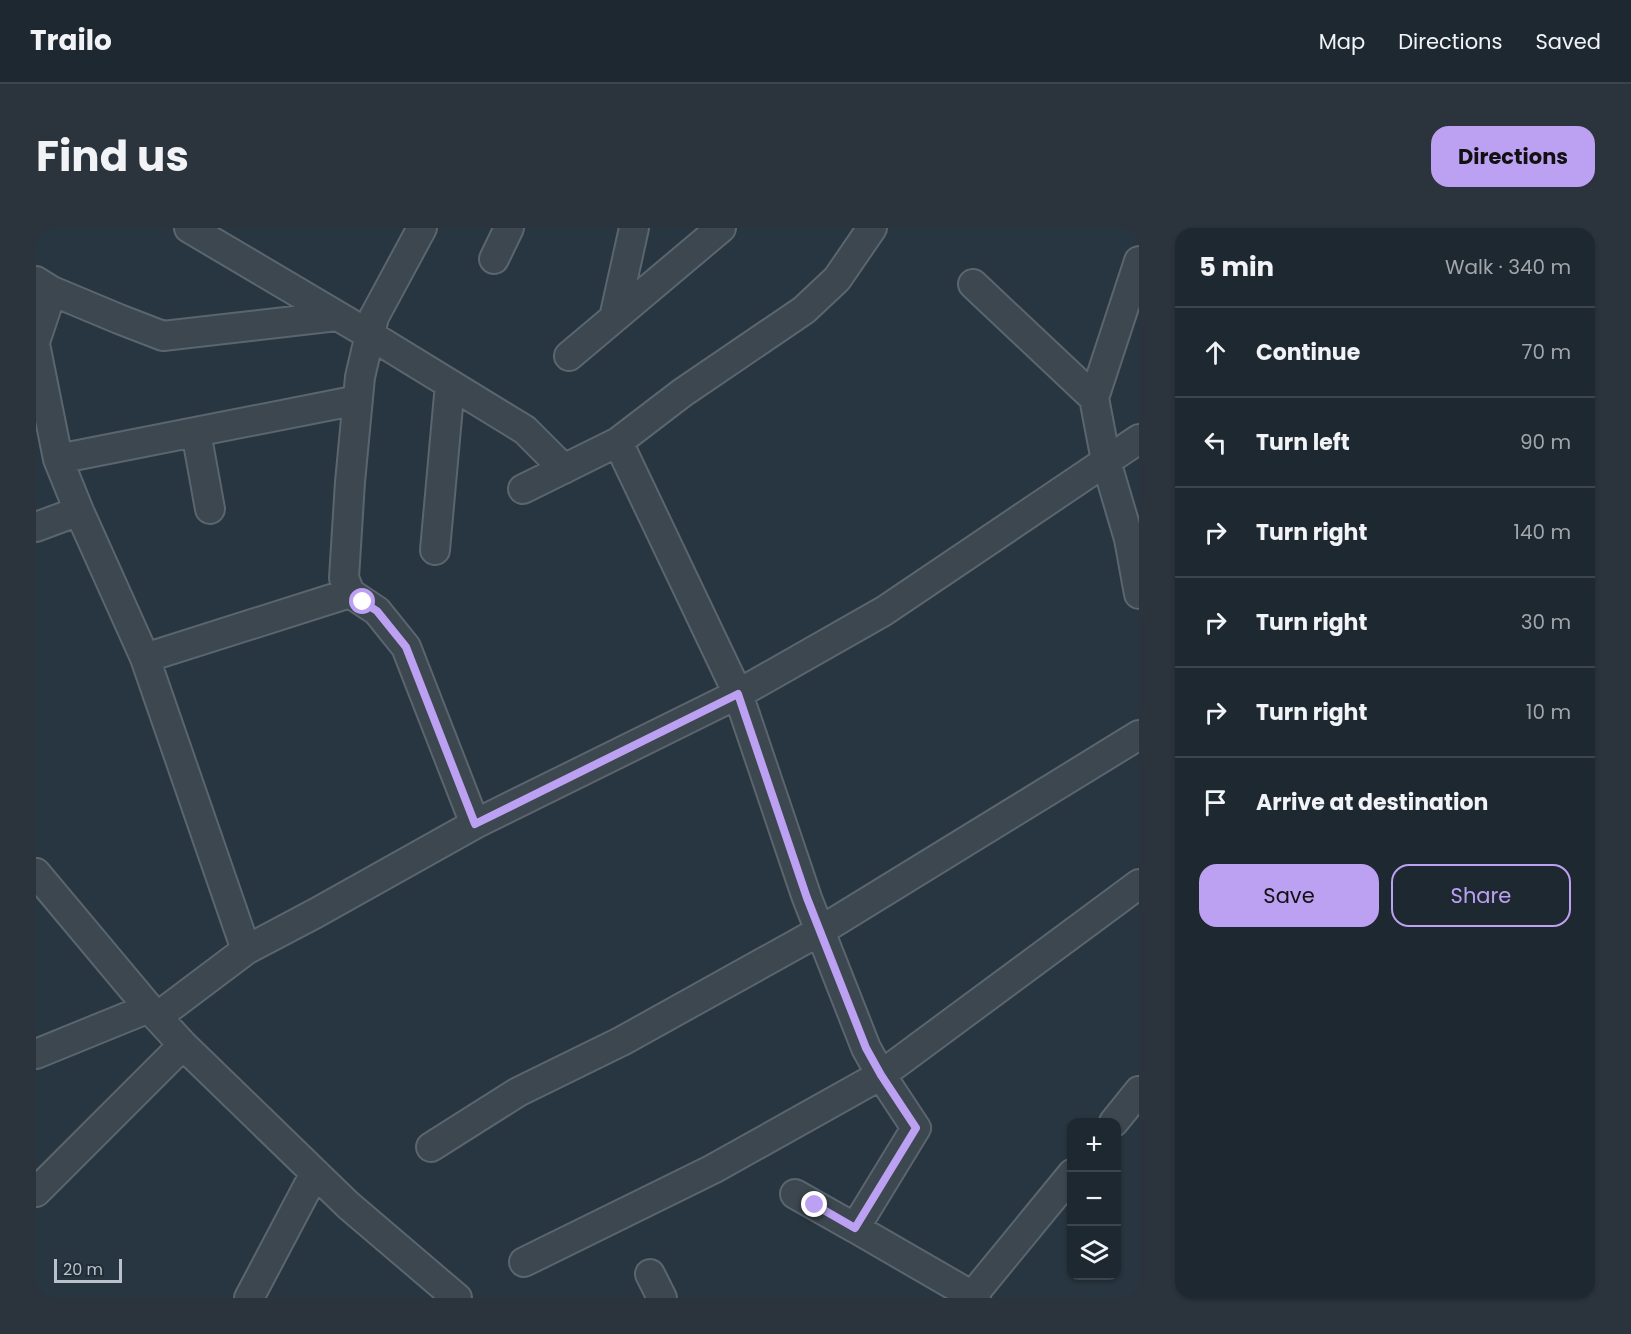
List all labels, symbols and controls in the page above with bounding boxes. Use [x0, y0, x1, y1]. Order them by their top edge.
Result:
text: Trailo [30, 21, 112, 60]
text: Map [1319, 27, 1365, 56]
text: Directions [1398, 27, 1502, 56]
text: Saved [1535, 27, 1601, 56]
button: Directions [1431, 126, 1595, 187]
text: Find us [36, 127, 189, 186]
text: 5 min [1199, 249, 1274, 285]
text: Walk · 340 m [1445, 253, 1571, 281]
icon: ahead [1199, 336, 1232, 369]
text: Continue [1256, 337, 1360, 368]
text: 70 m [1522, 338, 1571, 366]
icon: left [1199, 426, 1232, 459]
text: Turn left [1256, 427, 1350, 458]
text: 90 m [1520, 428, 1571, 456]
icon: right [1199, 516, 1232, 549]
text: Turn right [1256, 517, 1367, 548]
text: 140 m [1514, 518, 1571, 546]
route start [349, 588, 375, 614]
icon: right [1199, 606, 1232, 639]
text: Turn right [1256, 607, 1367, 638]
text: 30 m [1521, 608, 1571, 636]
icon: right [1199, 696, 1232, 729]
text: Turn right [1256, 697, 1367, 728]
text: 10 m [1526, 698, 1571, 726]
icon: arrive [1199, 786, 1232, 819]
text: Arrive at destination [1256, 787, 1488, 818]
button: Save [1199, 864, 1379, 927]
button: Share [1391, 864, 1571, 927]
map controls [1067, 1118, 1121, 1280]
button: + [1067, 1118, 1121, 1172]
button: − [1067, 1172, 1121, 1226]
route end [801, 1191, 827, 1217]
button: layers [1067, 1226, 1121, 1280]
scale bar [54, 1256, 122, 1284]
text: 20 m [63, 1258, 103, 1281]

